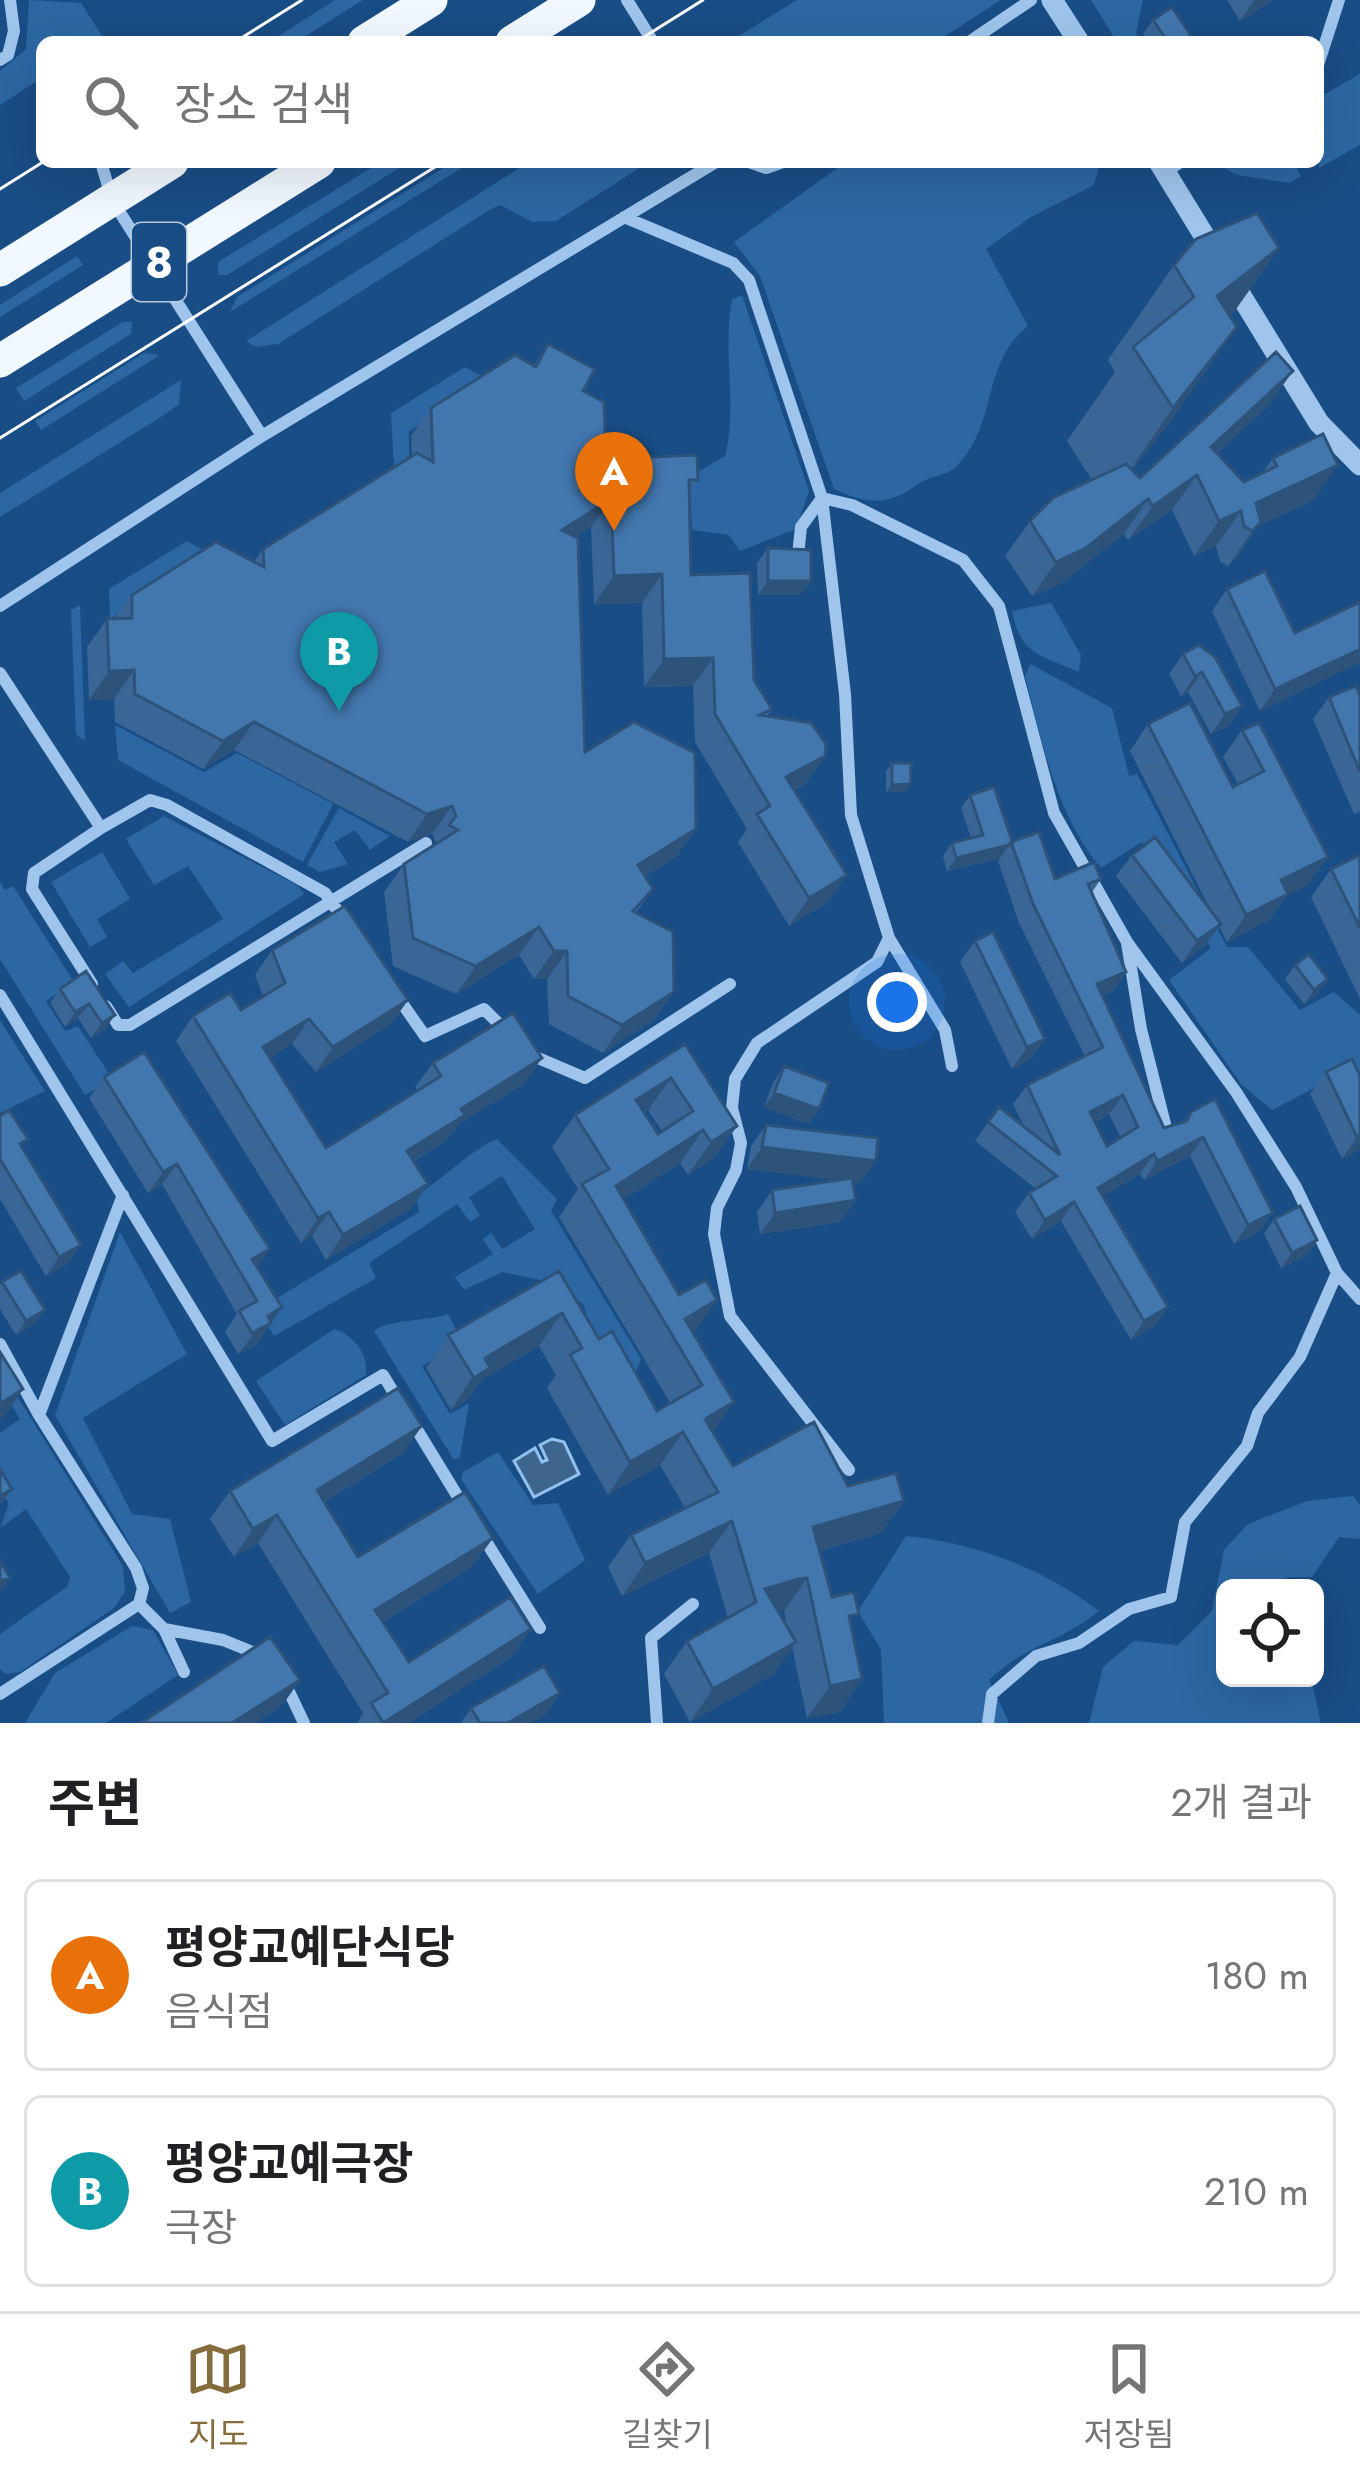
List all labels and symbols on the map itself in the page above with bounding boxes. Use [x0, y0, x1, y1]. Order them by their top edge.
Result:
road number: 8 [132, 223, 186, 301]
pin: A [575, 432, 653, 531]
pin: B [300, 612, 378, 711]
your location [867, 972, 927, 1032]

